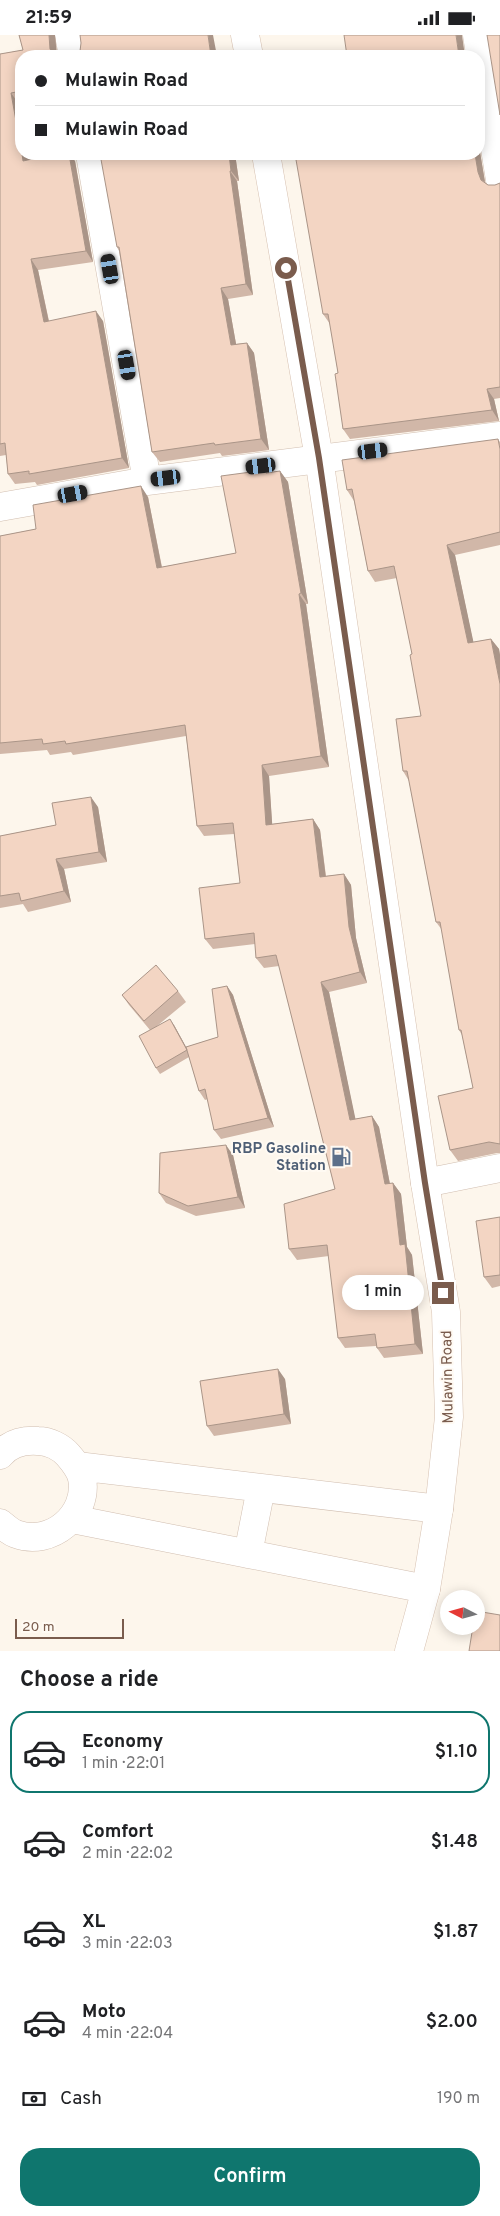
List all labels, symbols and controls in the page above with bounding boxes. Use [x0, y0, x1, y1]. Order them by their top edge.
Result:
text: 21:59 [25, 6, 72, 30]
text: Mulawin Road [65, 69, 188, 93]
text: Mulawin Road [65, 118, 188, 142]
car [100, 253, 119, 285]
route start [275, 257, 297, 279]
car [117, 349, 136, 381]
car [357, 442, 388, 460]
car [245, 457, 276, 475]
car [150, 469, 181, 487]
car [56, 484, 89, 504]
place label: RBP Gasoline Station [232, 1140, 326, 1176]
fuel station icon: RBP Gasoline Station [330, 1146, 352, 1168]
callout: 1 min [343, 1275, 426, 1311]
text: 1 min [364, 1282, 402, 1302]
route end [432, 1282, 454, 1304]
street label: Mulawin Road [438, 1330, 459, 1424]
north arrow [440, 1590, 485, 1635]
map controls [440, 1590, 485, 1635]
scale bar [15, 1616, 124, 1639]
text: 20 m [22, 1619, 55, 1636]
text: Choose a ride [20, 1667, 158, 1694]
icon: car [22, 1730, 67, 1775]
text: Economy [82, 1730, 163, 1754]
text: $1.10 [435, 1740, 478, 1764]
text: 1 min · 22:01 [82, 1754, 165, 1774]
icon: car [22, 1820, 67, 1865]
text: Comfort [82, 1820, 154, 1844]
text: $1.48 [431, 1830, 478, 1854]
text: 2 min · 22:02 [82, 1844, 173, 1864]
icon: car [22, 1910, 67, 1955]
text: XL [82, 1910, 105, 1934]
text: $1.87 [433, 1920, 478, 1944]
text: 3 min · 22:03 [82, 1934, 173, 1954]
icon: car [22, 2000, 67, 2045]
text: Moto [82, 2000, 126, 2024]
text: $2.00 [426, 2010, 478, 2034]
text: 4 min · 22:04 [82, 2024, 173, 2044]
icon: cash [20, 2085, 48, 2113]
text: Cash [60, 2087, 102, 2111]
text: 190 m [437, 2089, 480, 2109]
button: Confirm [20, 2148, 480, 2206]

